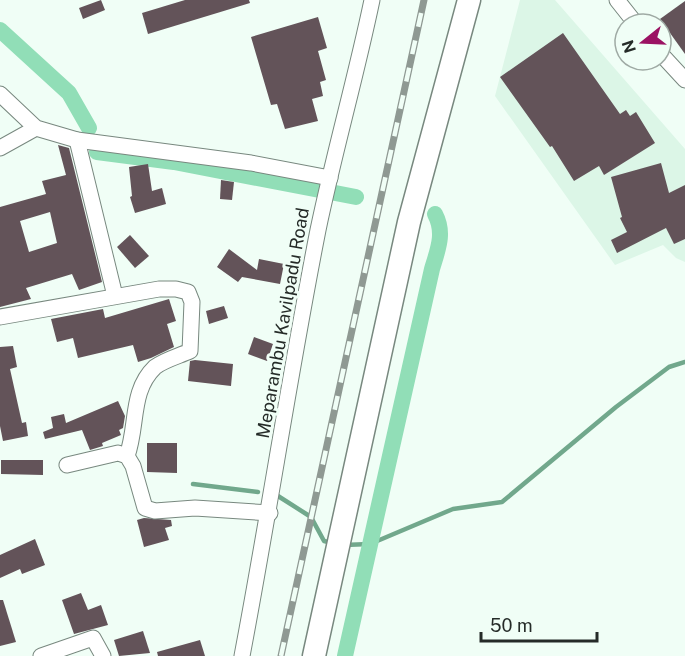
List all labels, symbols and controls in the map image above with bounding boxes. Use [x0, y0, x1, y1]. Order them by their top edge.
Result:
north arrow [613, 12, 673, 72]
text: N [618, 38, 640, 55]
street label: Meparambu Kavilpadu Road [252, 206, 313, 440]
scale bar [481, 605, 596, 643]
text: 50 m [490, 615, 533, 636]

